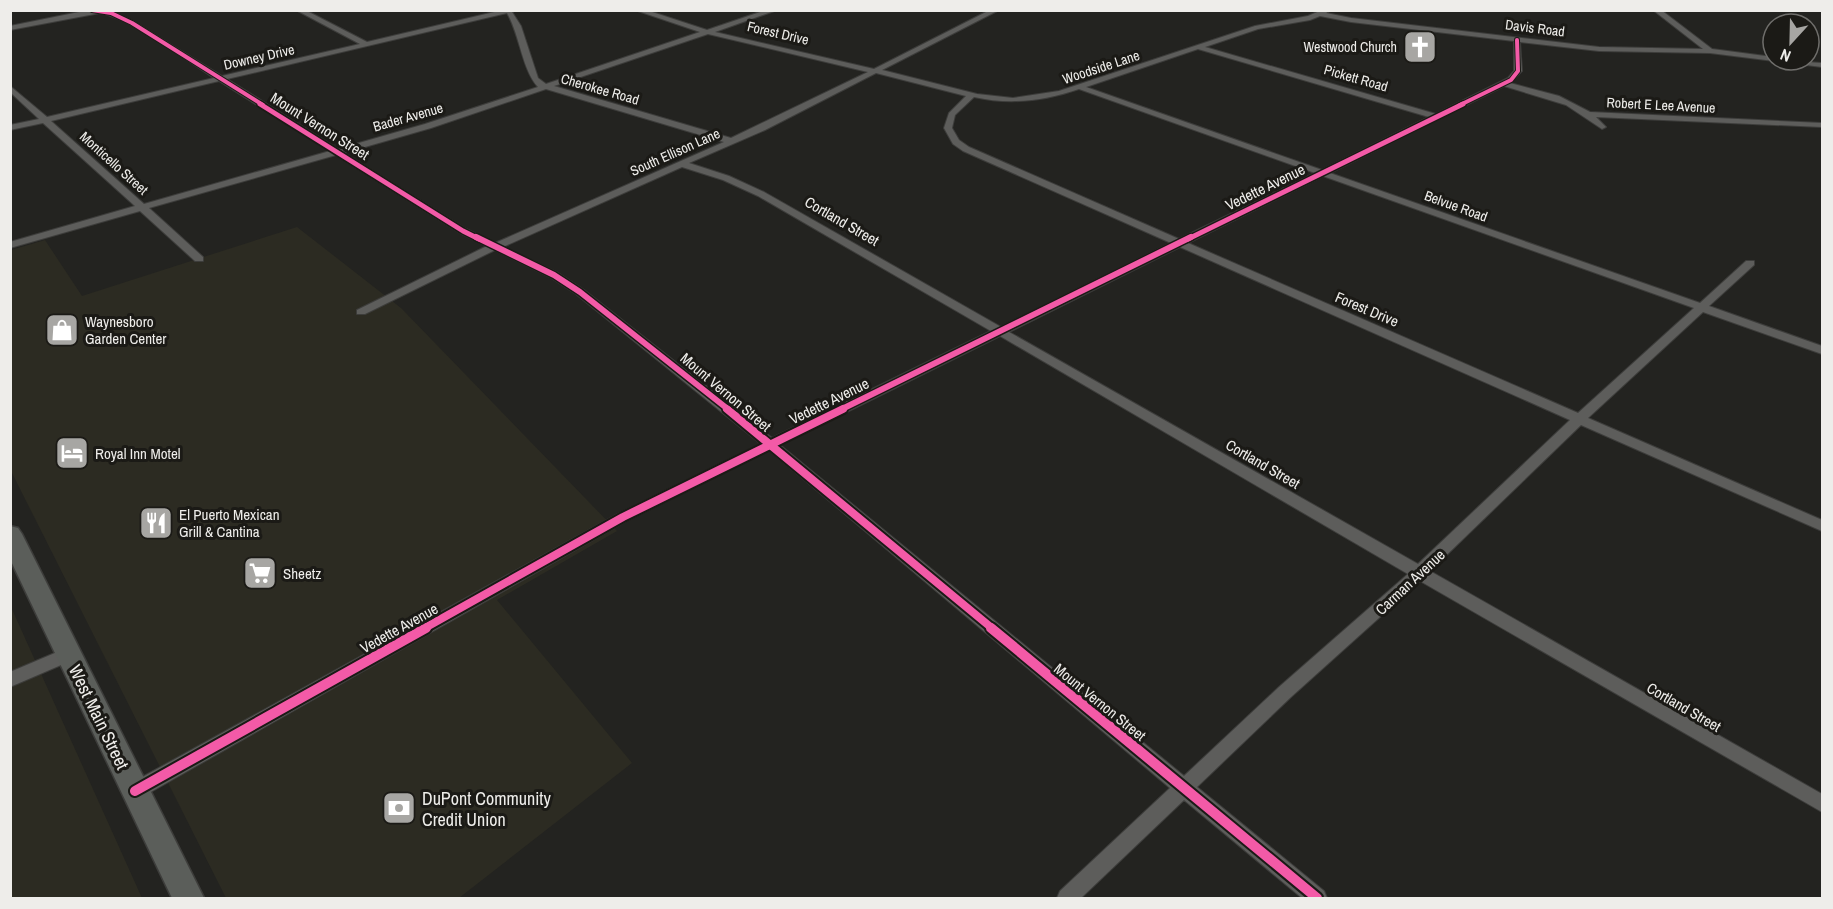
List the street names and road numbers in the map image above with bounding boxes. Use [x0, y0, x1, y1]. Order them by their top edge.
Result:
street label: Davis Road [1504, 15, 1566, 41]
street label: Forest Drive [745, 17, 811, 49]
street label: Downey Drive [222, 40, 296, 74]
street label: Woodside Lane [1060, 46, 1142, 88]
street label: Pickett Road [1322, 60, 1390, 96]
street label: Cherokee Road [559, 69, 641, 109]
street label: Mount Vernon Street [267, 87, 374, 165]
street label: Robert E Lee Avenue [1606, 93, 1716, 117]
street label: Bader Avenue [371, 98, 445, 136]
street label: South Ellison Lane [627, 124, 723, 180]
street label: Monticello Street [76, 127, 152, 199]
street label: Vedette Avenue [1222, 159, 1308, 215]
street label: Belvue Road [1422, 186, 1490, 226]
street label: Cortland Street [801, 191, 884, 251]
street label: Forest Drive [1332, 286, 1402, 332]
street label: Mount Vernon Street [676, 348, 776, 437]
street label: Vedette Avenue [786, 373, 872, 429]
street label: Cortland Street [1222, 434, 1305, 494]
street label: Carman Avenue [1371, 544, 1449, 620]
street label: Vedette Avenue [356, 598, 442, 658]
street label: Mount Vernon Street [1050, 658, 1151, 746]
street label: West Main Street [63, 660, 135, 774]
street label: Cortland Street [1643, 677, 1726, 737]

